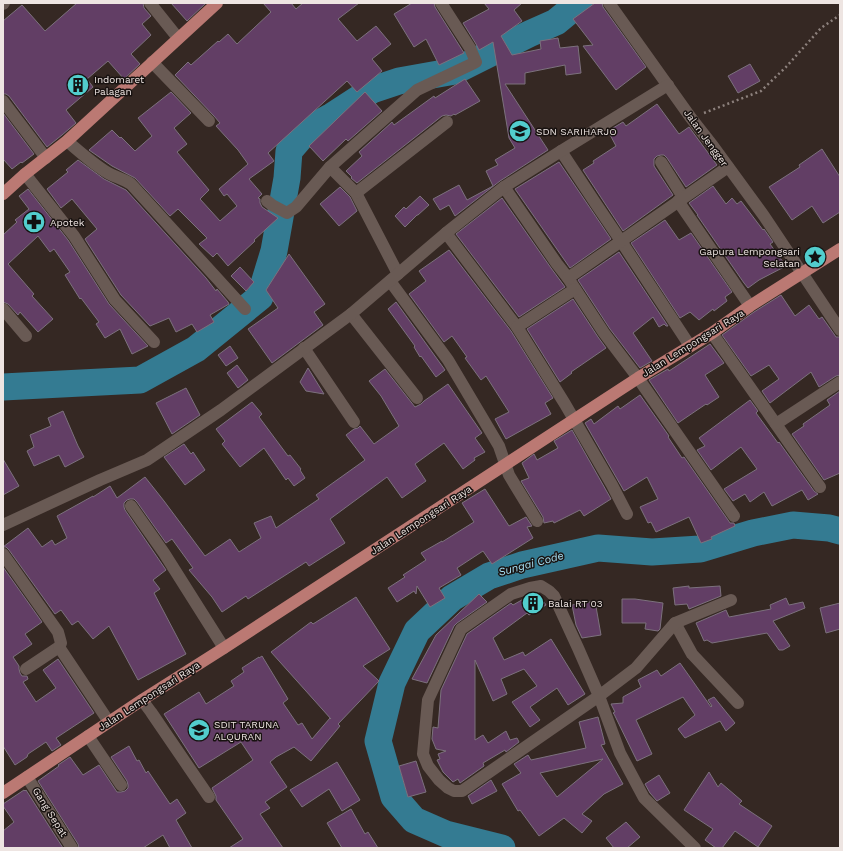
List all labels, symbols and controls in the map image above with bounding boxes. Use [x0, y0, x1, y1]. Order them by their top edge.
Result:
building icon: Indomaret Palagan [65, 72, 91, 98]
place label: Indomaret Palagan [94, 74, 145, 97]
street label: Jalan Jengger [682, 108, 730, 168]
school or university icon: SDN SARIHARJO [507, 118, 533, 144]
place label: SDN SARIHARJO [536, 126, 617, 137]
pharmacy icon: Apotek [21, 209, 47, 235]
place label: Apotek [50, 217, 85, 228]
place icon: Gapura Lempongsari Selatan [802, 244, 828, 270]
place label: Gapura Lempongsari Selatan [699, 246, 800, 269]
street label: Jalan Lempongsari Raya [640, 307, 746, 379]
street label: Jalan Lempongsari Raya [368, 483, 474, 557]
water label: Sungai Code [497, 549, 565, 579]
building icon: Balai RT 03 [520, 590, 546, 616]
place label: Balai RT 03 [548, 598, 603, 609]
street label: Jalan Lempongsari Raya [96, 659, 202, 733]
school or university icon: SDIT TARUNA ALQURAN [186, 717, 212, 743]
place label: SDIT TARUNA ALQURAN [214, 719, 279, 742]
street label: Gang Sepat [31, 785, 70, 839]

